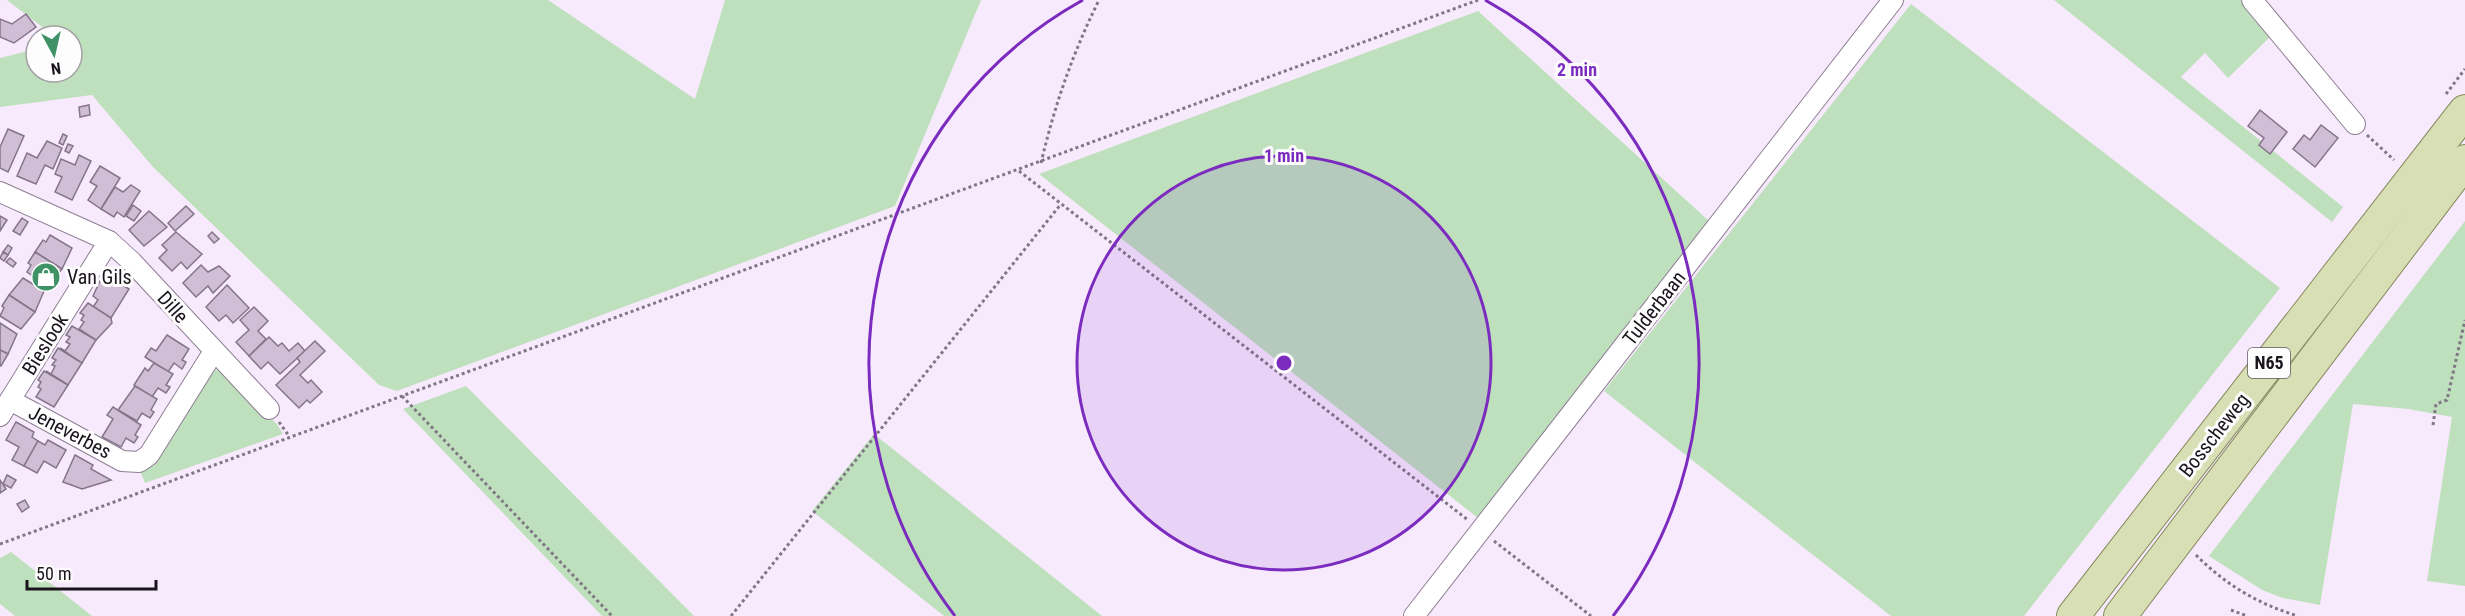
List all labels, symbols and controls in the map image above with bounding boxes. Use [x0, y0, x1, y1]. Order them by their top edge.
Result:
north arrow [24, 24, 84, 84]
text: N [50, 58, 62, 78]
text: 2 min [1557, 59, 1597, 80]
text: 1 min [1264, 145, 1304, 166]
shop icon: Van Gils [30, 261, 62, 293]
place label: Van Gils [67, 265, 132, 289]
street label: Tulderbaan [1618, 266, 1690, 350]
street label: Dille [153, 286, 193, 328]
street label: Bieslook [17, 309, 73, 379]
road number: N65 [2248, 348, 2290, 378]
centre of rings [1274, 353, 1294, 373]
street label: Bosscheweg [2174, 388, 2254, 482]
street label: Jeneverbes [25, 400, 115, 464]
scale bar [27, 553, 156, 591]
text: 50 m [36, 563, 71, 584]

